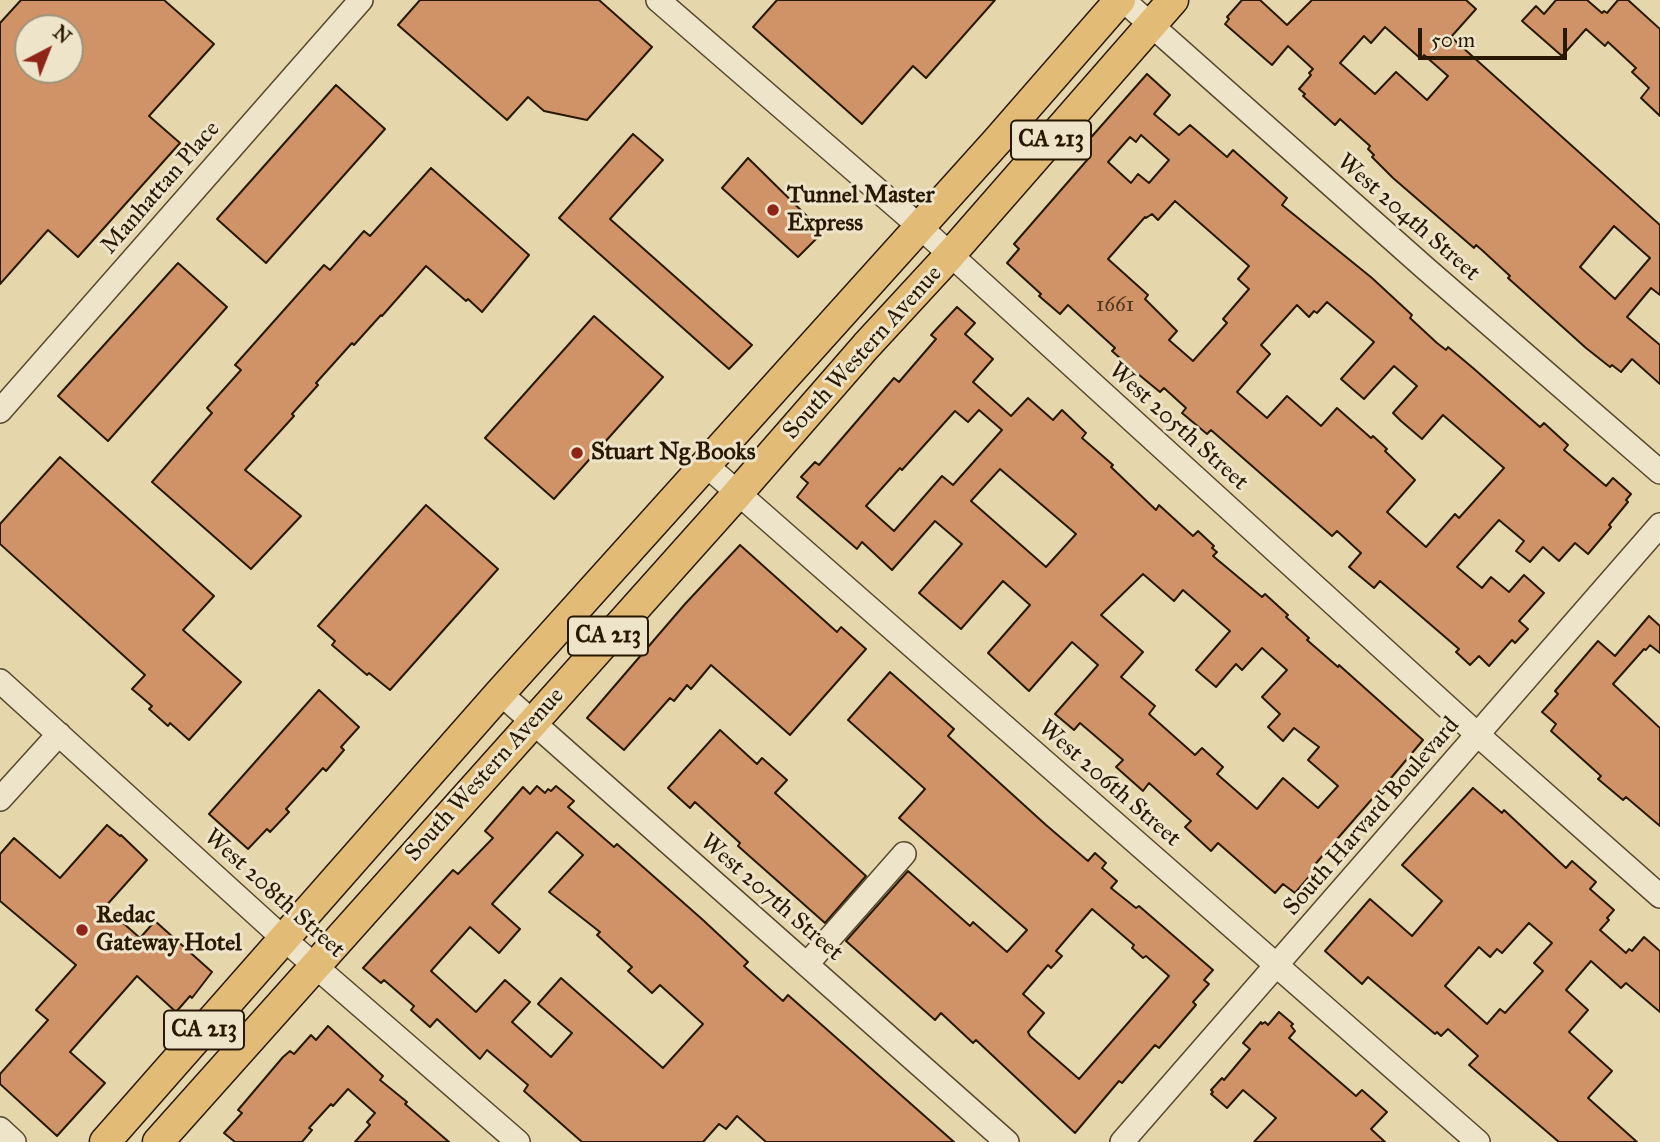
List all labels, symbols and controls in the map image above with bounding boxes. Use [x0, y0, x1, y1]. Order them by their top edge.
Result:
north arrow [14, 14, 84, 84]
scale bar [1422, 14, 1571, 58]
text: N [48, 21, 76, 48]
text: 50 m [1431, 27, 1475, 53]
street label: Manhattan Place [95, 115, 227, 261]
road number: CA 213 [1011, 120, 1091, 160]
street label: West 204th Street [1331, 148, 1485, 288]
place label: Tunnel Master Express [787, 182, 935, 238]
marker: Tunnel Master Express [765, 202, 781, 218]
street label: South Western Avenue [777, 260, 949, 446]
house number: 1661 [1096, 293, 1134, 319]
street label: West 205th Street [1102, 357, 1254, 497]
place label: Stuart Ng Books [591, 439, 755, 467]
marker: Stuart Ng Books [569, 445, 585, 461]
road number: CA 213 [568, 616, 648, 656]
street label: South Western Avenue [399, 682, 571, 868]
street label: South Harvard Boulevard [1278, 712, 1466, 922]
street label: West 206th Street [1032, 714, 1186, 854]
street label: West 208th Street [198, 823, 350, 965]
street label: West 207th Street [694, 828, 848, 968]
place label: Redac Gateway Hotel [96, 902, 242, 958]
marker: Redac Gateway Hotel [74, 922, 90, 938]
road number: CA 213 [164, 1010, 244, 1050]

